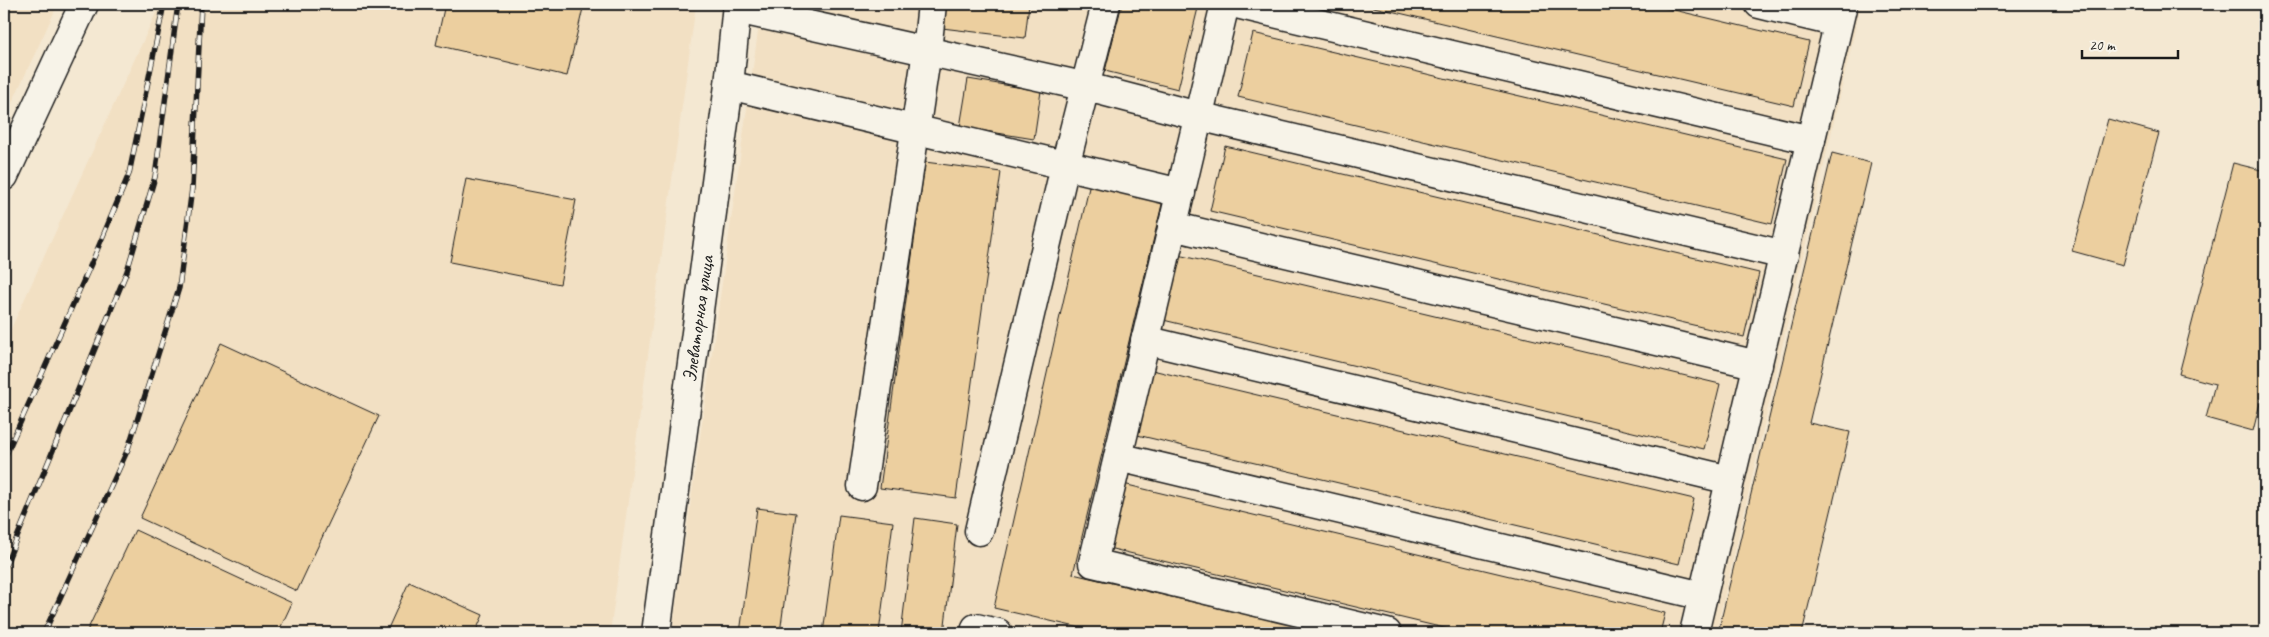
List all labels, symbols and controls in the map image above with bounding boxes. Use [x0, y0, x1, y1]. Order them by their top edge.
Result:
scale bar [2082, 28, 2178, 60]
text: 20 m [2089, 36, 2116, 55]
street label: Элеваторная улица [677, 252, 720, 384]

